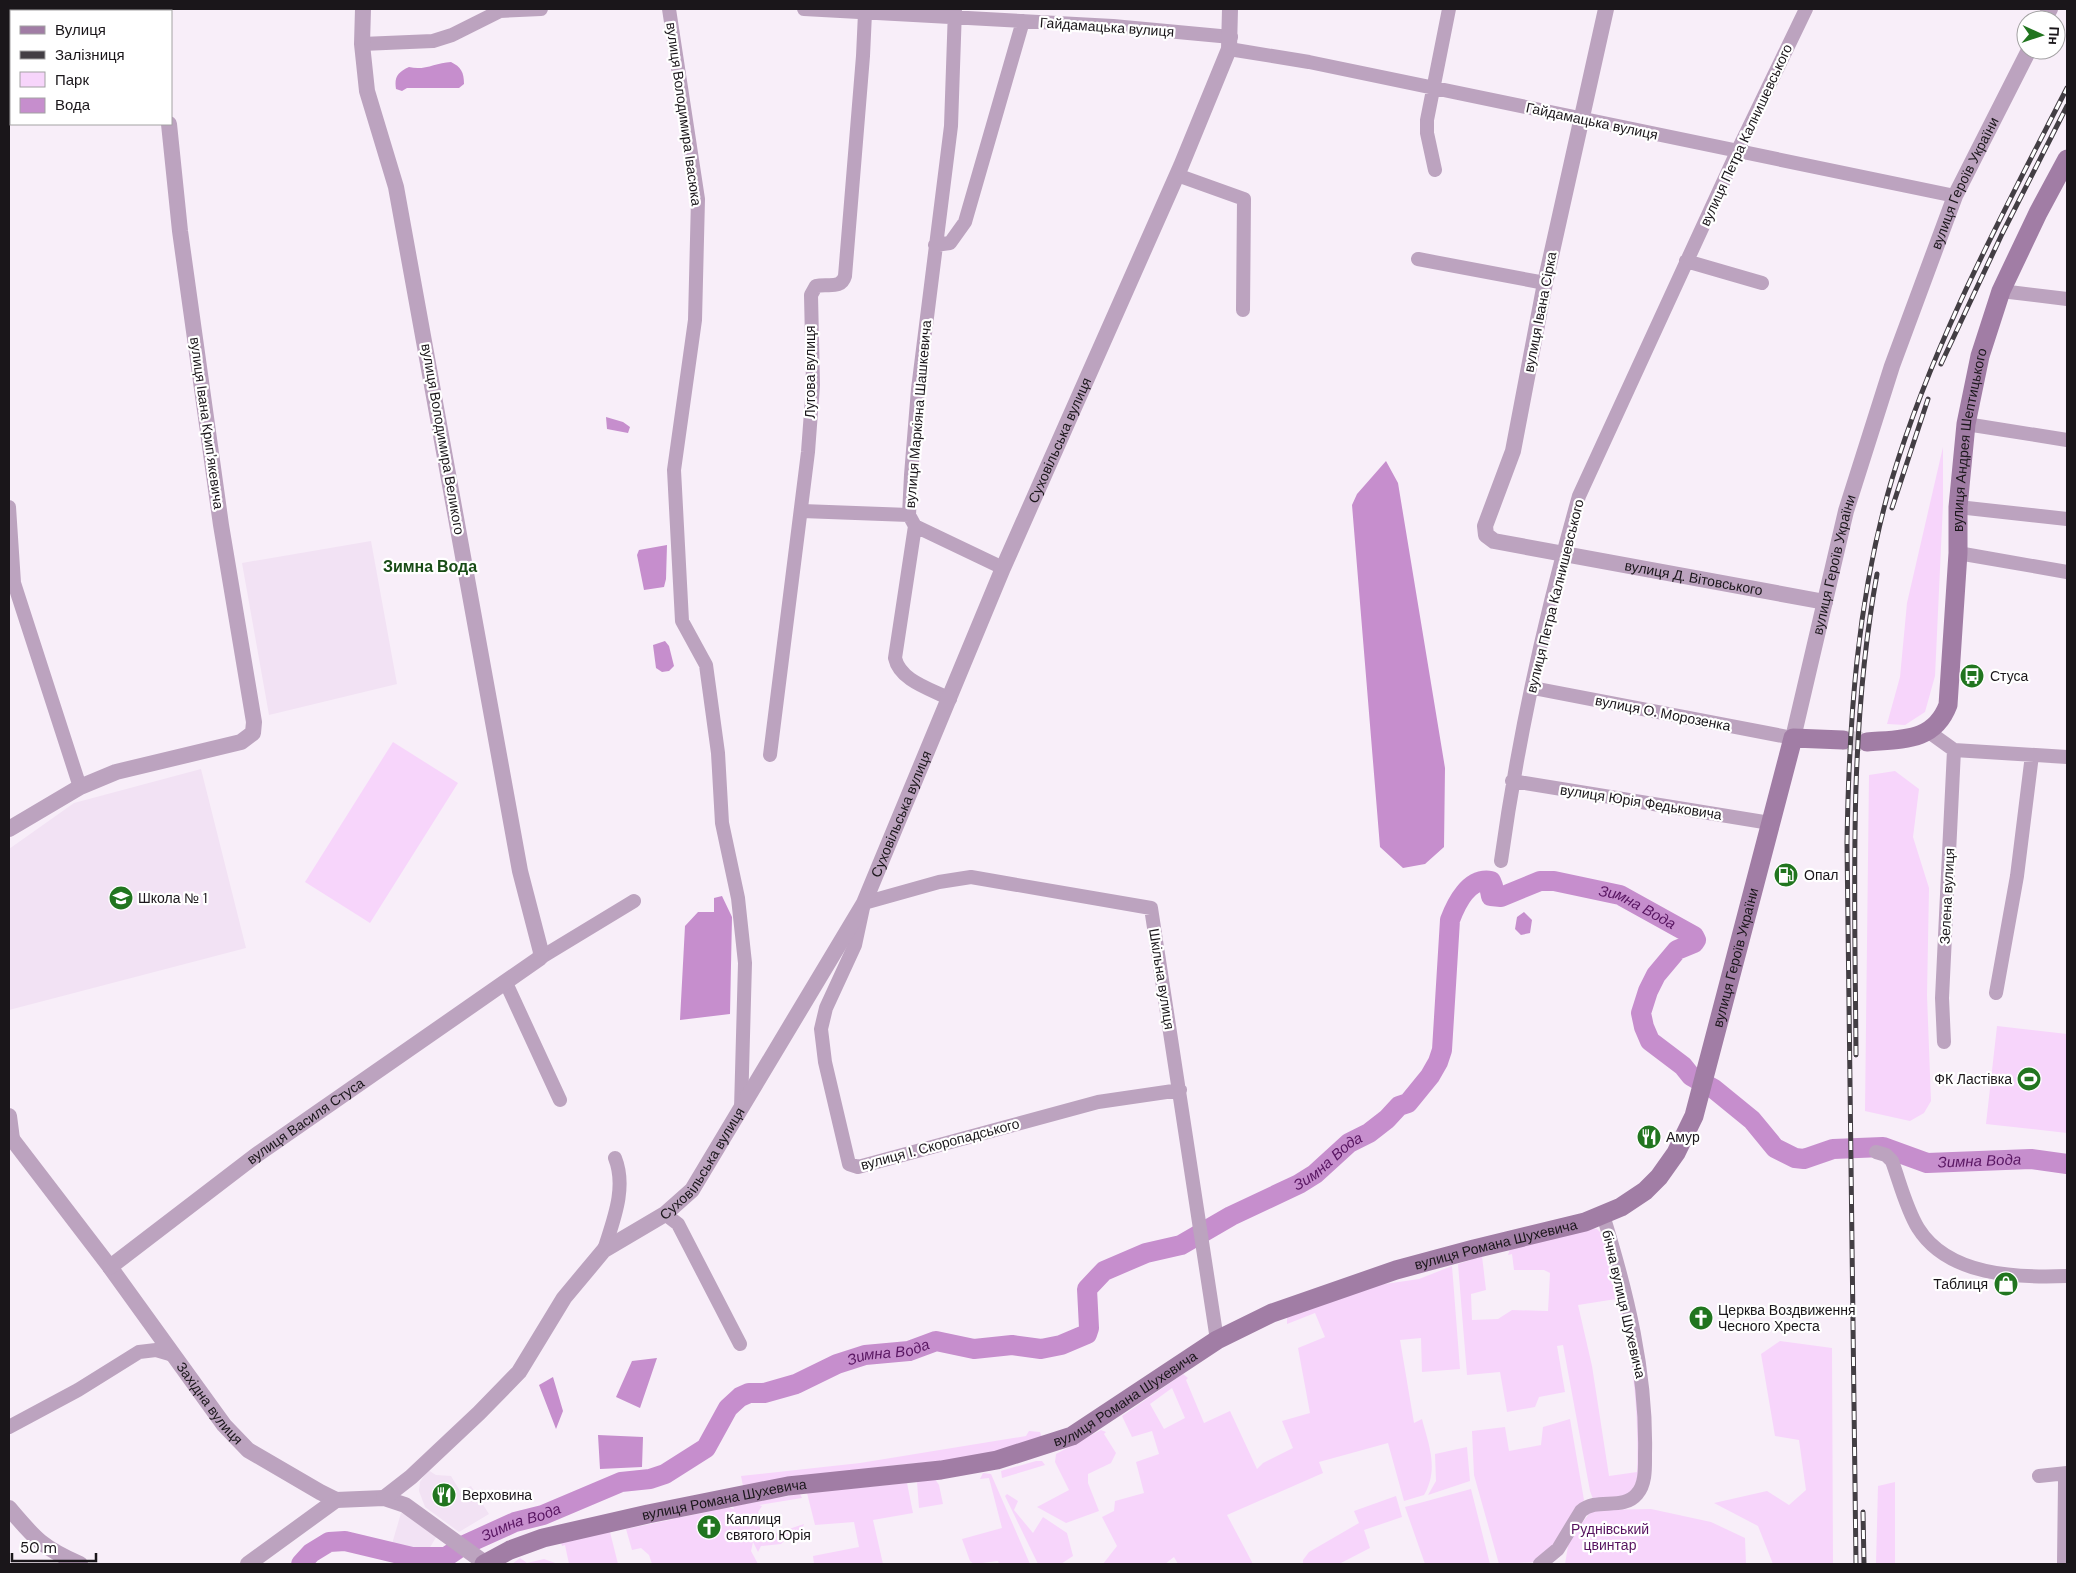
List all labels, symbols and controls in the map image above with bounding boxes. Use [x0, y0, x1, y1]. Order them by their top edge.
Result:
legend [10, 10, 172, 125]
north arrow [2016, 10, 2066, 60]
street label: Гайдамацька вулиця [1039, 13, 1175, 41]
text: Вулиця [55, 20, 106, 40]
street label: вулиця Володимира Івасюка [662, 21, 706, 207]
text: Пн [2045, 26, 2063, 45]
street label: вулиця Петра Калнишевського [1696, 41, 1796, 229]
text: Залізниця [55, 45, 125, 65]
text: Парк [55, 70, 89, 90]
text: Вода [55, 95, 91, 115]
street label: Гайдамацька вулиця [1524, 98, 1660, 144]
street label: вулиця Героїв України [1927, 114, 2003, 252]
street label: вулиця Івана Сірка [1519, 250, 1561, 374]
street label: вулиця Маркіяна Шашкевича [901, 319, 935, 509]
street label: Лугова вулиця [801, 325, 819, 419]
street label: вулиця Івана Крипʼякевича [186, 336, 228, 511]
street label: вулиця Володимира Великого [417, 342, 469, 536]
street label: вулиця Андрея Шептицького [1949, 345, 1991, 532]
street label: Суховільська вулиця [1024, 375, 1095, 506]
street label: вулиця Героїв України [1808, 492, 1860, 637]
street label: вулиця Петра Калнишевського [1522, 497, 1588, 695]
district label: Зимна Вода [383, 556, 477, 577]
street label: вулиця Д. Вітовського [1623, 556, 1764, 599]
bus stop icon: Стуса [1959, 663, 1985, 689]
place label: Стуса [1990, 667, 2029, 685]
street label: вулиця О. Морозенка [1594, 691, 1732, 735]
street label: Суховільська вулиця [867, 748, 935, 880]
street label: вулиця Юрія Федьковича [1559, 780, 1723, 824]
street label: Зелена вулиця [1935, 847, 1959, 945]
fuel station icon: Опал [1773, 862, 1799, 888]
place label: Опал [1804, 866, 1838, 884]
water label: Зимна Вода [1597, 881, 1679, 934]
school or university icon: Школа № 1 [108, 885, 134, 911]
street label: вулиця Героїв України [1709, 886, 1762, 1029]
place label: Школа № 1 [138, 889, 207, 907]
street label: Шкільна вулиця [1145, 927, 1179, 1031]
sports icon: ФК Ластівка [2016, 1066, 2042, 1092]
place label: ФК Ластівка [1934, 1070, 2012, 1088]
street label: вулиця Василя Стуса [243, 1074, 368, 1168]
street label: Суховільська вулиця [656, 1104, 748, 1224]
street label: вулиця І. Скоропадського [859, 1114, 1022, 1174]
restaurant icon: Амур [1636, 1124, 1662, 1150]
water label: Зимна Вода [1290, 1128, 1366, 1195]
place label: Амур [1666, 1128, 1700, 1146]
water label: Зимна Вода [1937, 1149, 2022, 1173]
street label: вулиця Романа Шухевича [1412, 1215, 1579, 1274]
street label: бічна вулиця Шухевича [1598, 1228, 1650, 1380]
shop icon: Таблиця [1993, 1271, 2019, 1297]
place label: Таблиця [1933, 1275, 1988, 1293]
place label: Церква Воздвиження Чесного Хреста [1718, 1301, 1856, 1335]
church icon: Церква Воздвиження Чесного Хреста [1688, 1305, 1714, 1331]
water label: Зимна Вода [844, 1334, 932, 1370]
street label: вулиця Романа Шухевича [1051, 1347, 1201, 1450]
street label: Західна вулиця [172, 1358, 247, 1448]
street label: вулиця Романа Шухевича [640, 1475, 808, 1524]
restaurant icon: Верховина [431, 1482, 457, 1508]
place label: Верховина [462, 1486, 532, 1504]
water label: Зимна Вода [478, 1499, 564, 1546]
place label: Каплиця святого Юрія [726, 1510, 811, 1544]
church icon: Каплиця святого Юрія [696, 1514, 722, 1540]
park label: Руднівський цвинтар [1571, 1520, 1649, 1554]
scale bar [12, 1530, 96, 1562]
text: 50 m [20, 1538, 57, 1558]

